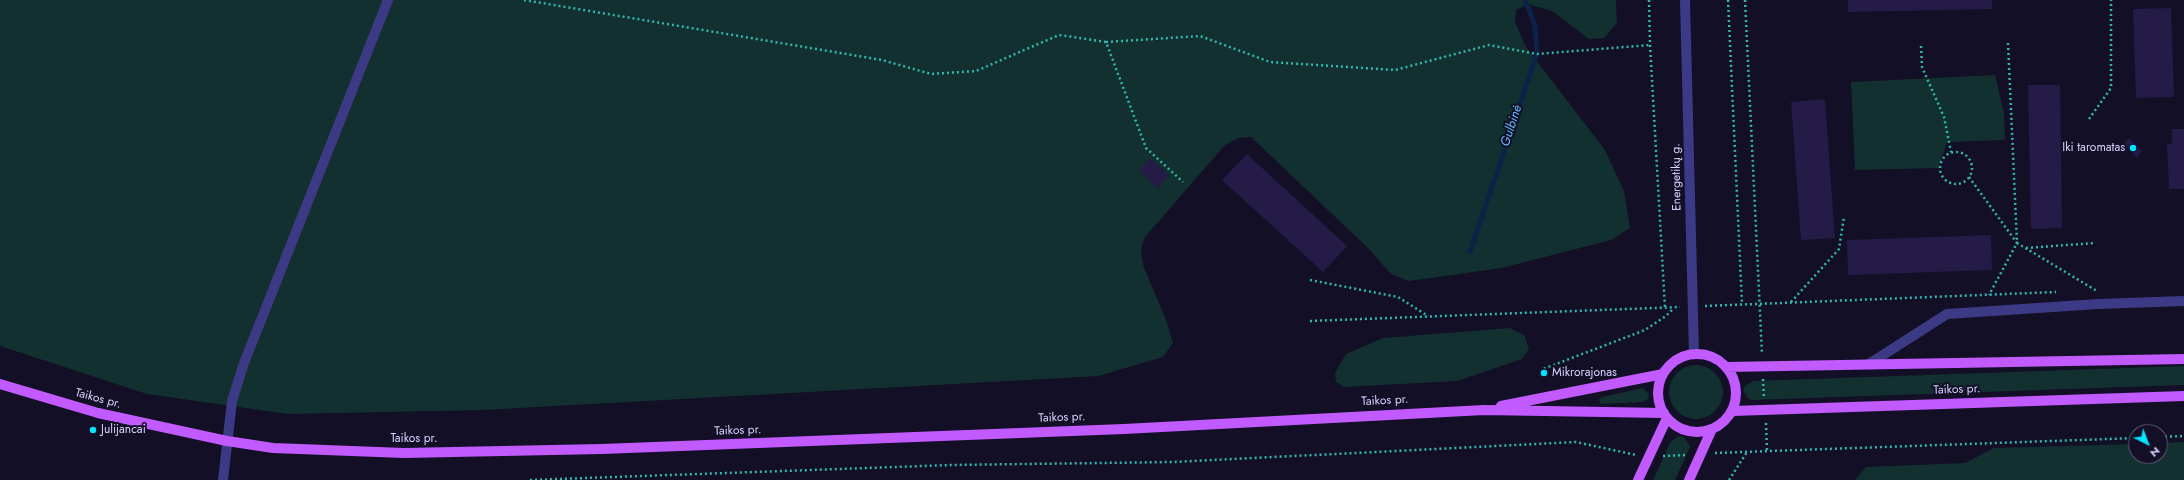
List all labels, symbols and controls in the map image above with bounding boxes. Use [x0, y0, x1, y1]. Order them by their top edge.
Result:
water label: Gulbinė [1498, 103, 1526, 149]
place label: Iki taromatas [2062, 141, 2125, 155]
street label: Energetikų g. [1669, 143, 1685, 211]
marker: Iki taromatas [2128, 143, 2138, 153]
place label: Mikrorajonas [1552, 366, 1617, 380]
marker: Mikrorajonas [1539, 368, 1549, 378]
street label: Taikos pr. [1933, 382, 1981, 398]
street label: Taikos pr. [73, 386, 123, 412]
street label: Taikos pr. [1361, 393, 1409, 409]
street label: Taikos pr. [1038, 410, 1086, 426]
place label: Julijancai [101, 423, 146, 437]
street label: Taikos pr. [714, 423, 762, 439]
north arrow [2128, 424, 2168, 464]
marker: Julijancai [88, 425, 98, 435]
street label: Taikos pr. [390, 432, 438, 446]
text: N [2147, 443, 2164, 461]

